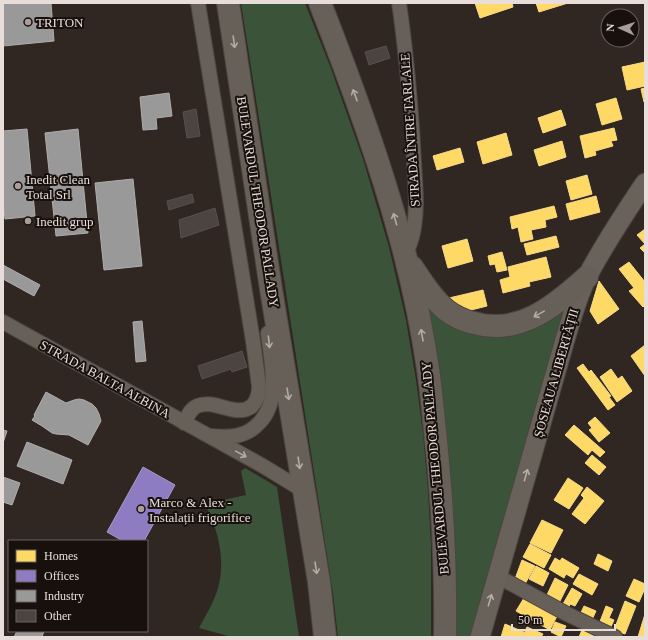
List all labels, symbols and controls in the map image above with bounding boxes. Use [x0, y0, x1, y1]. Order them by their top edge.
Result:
north arrow [600, 8, 640, 48]
place label: TRITON [36, 15, 84, 30]
marker: TRITON [23, 17, 33, 27]
text: N [604, 23, 616, 32]
one-way arrow [230, 35, 238, 48]
street label: STRADA ÎNTRE TARLALE [397, 53, 423, 207]
one-way arrow [351, 89, 358, 102]
street label: BULEVARDUL THEODOR PALLADY [234, 95, 282, 309]
place label: Inedit Clean Total Srl [26, 172, 90, 202]
marker: Inedit Clean Total Srl [13, 181, 23, 191]
one-way arrow [391, 213, 398, 226]
place label: Inedit grup [36, 214, 93, 229]
marker: Inedit grup [23, 216, 33, 226]
street label: ȘOSEAUA LIBERTĂȚII [530, 307, 582, 439]
one-way arrow [533, 311, 545, 318]
one-way arrow [418, 329, 426, 342]
one-way arrow [265, 335, 273, 348]
street label: STRADA BALTA ALBINA [37, 337, 173, 421]
street label: BULEVARDUL THEODOR PALLADY [418, 360, 452, 575]
one-way arrow [284, 387, 292, 400]
one-way arrow [235, 451, 247, 459]
one-way arrow [295, 456, 303, 469]
one-way arrow [523, 468, 530, 481]
place label: Marco & Alex - Instalații frigorifice [149, 495, 251, 525]
marker: Marco & Alex - Instalații frigorifice [136, 504, 146, 514]
legend [8, 540, 148, 632]
text: Homes [44, 549, 78, 563]
one-way arrow [312, 561, 320, 574]
text: Offices [44, 569, 79, 583]
text: Industry [44, 589, 84, 603]
one-way arrow [487, 593, 495, 606]
scale bar [512, 606, 615, 632]
text: Other [44, 609, 71, 623]
text: 50 m [518, 613, 543, 627]

